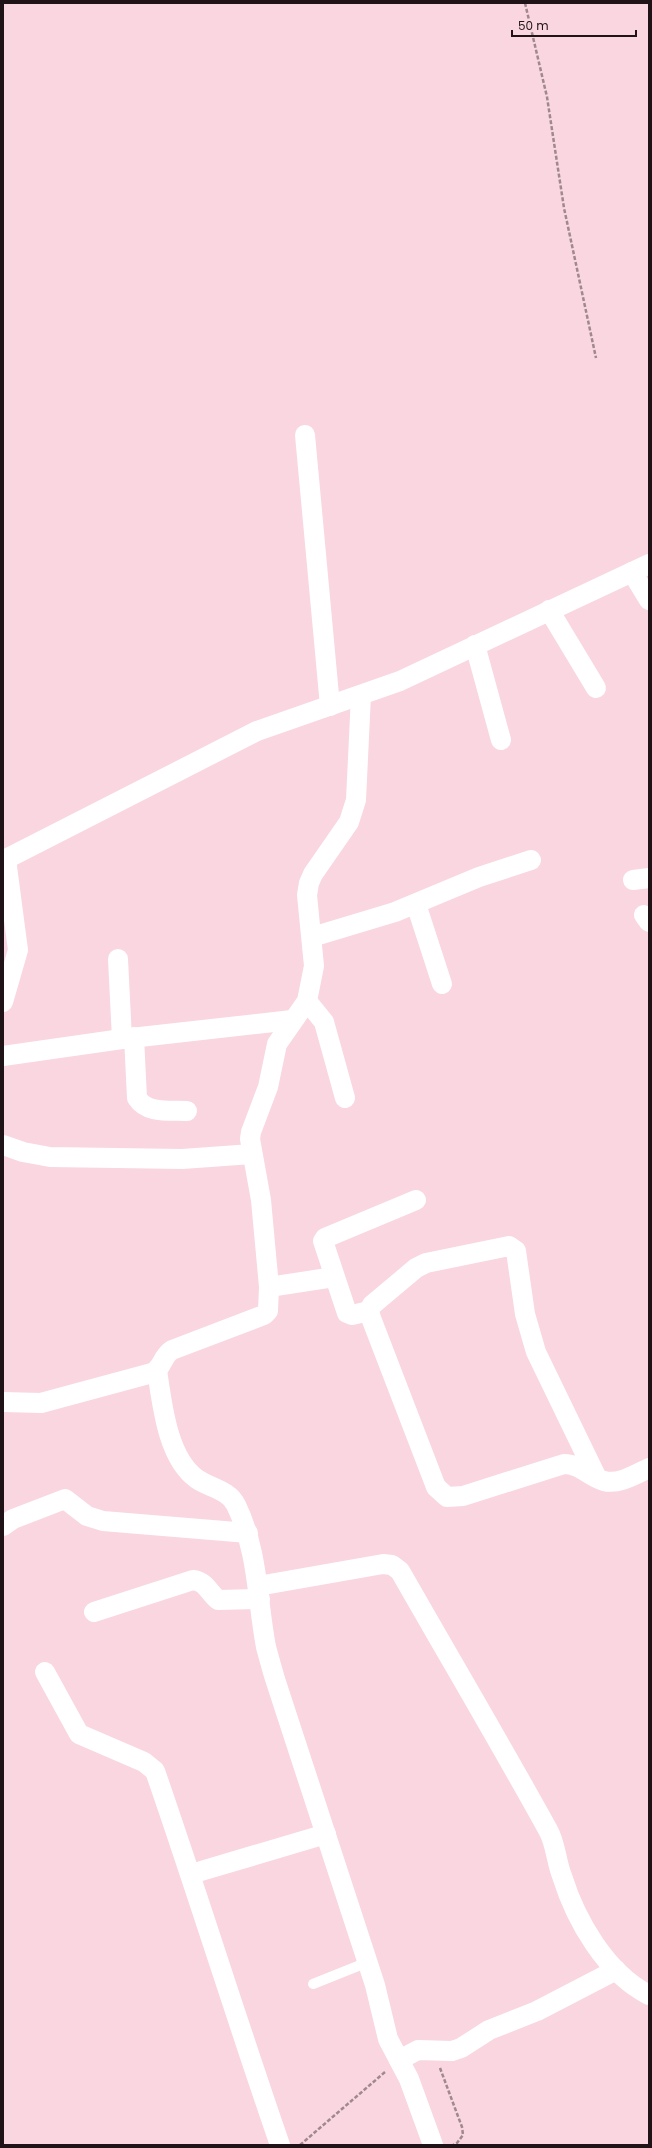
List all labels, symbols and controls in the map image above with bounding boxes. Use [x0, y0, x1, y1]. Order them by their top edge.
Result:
scale bar [512, 12, 636, 38]
text: 50 m [518, 17, 549, 34]

